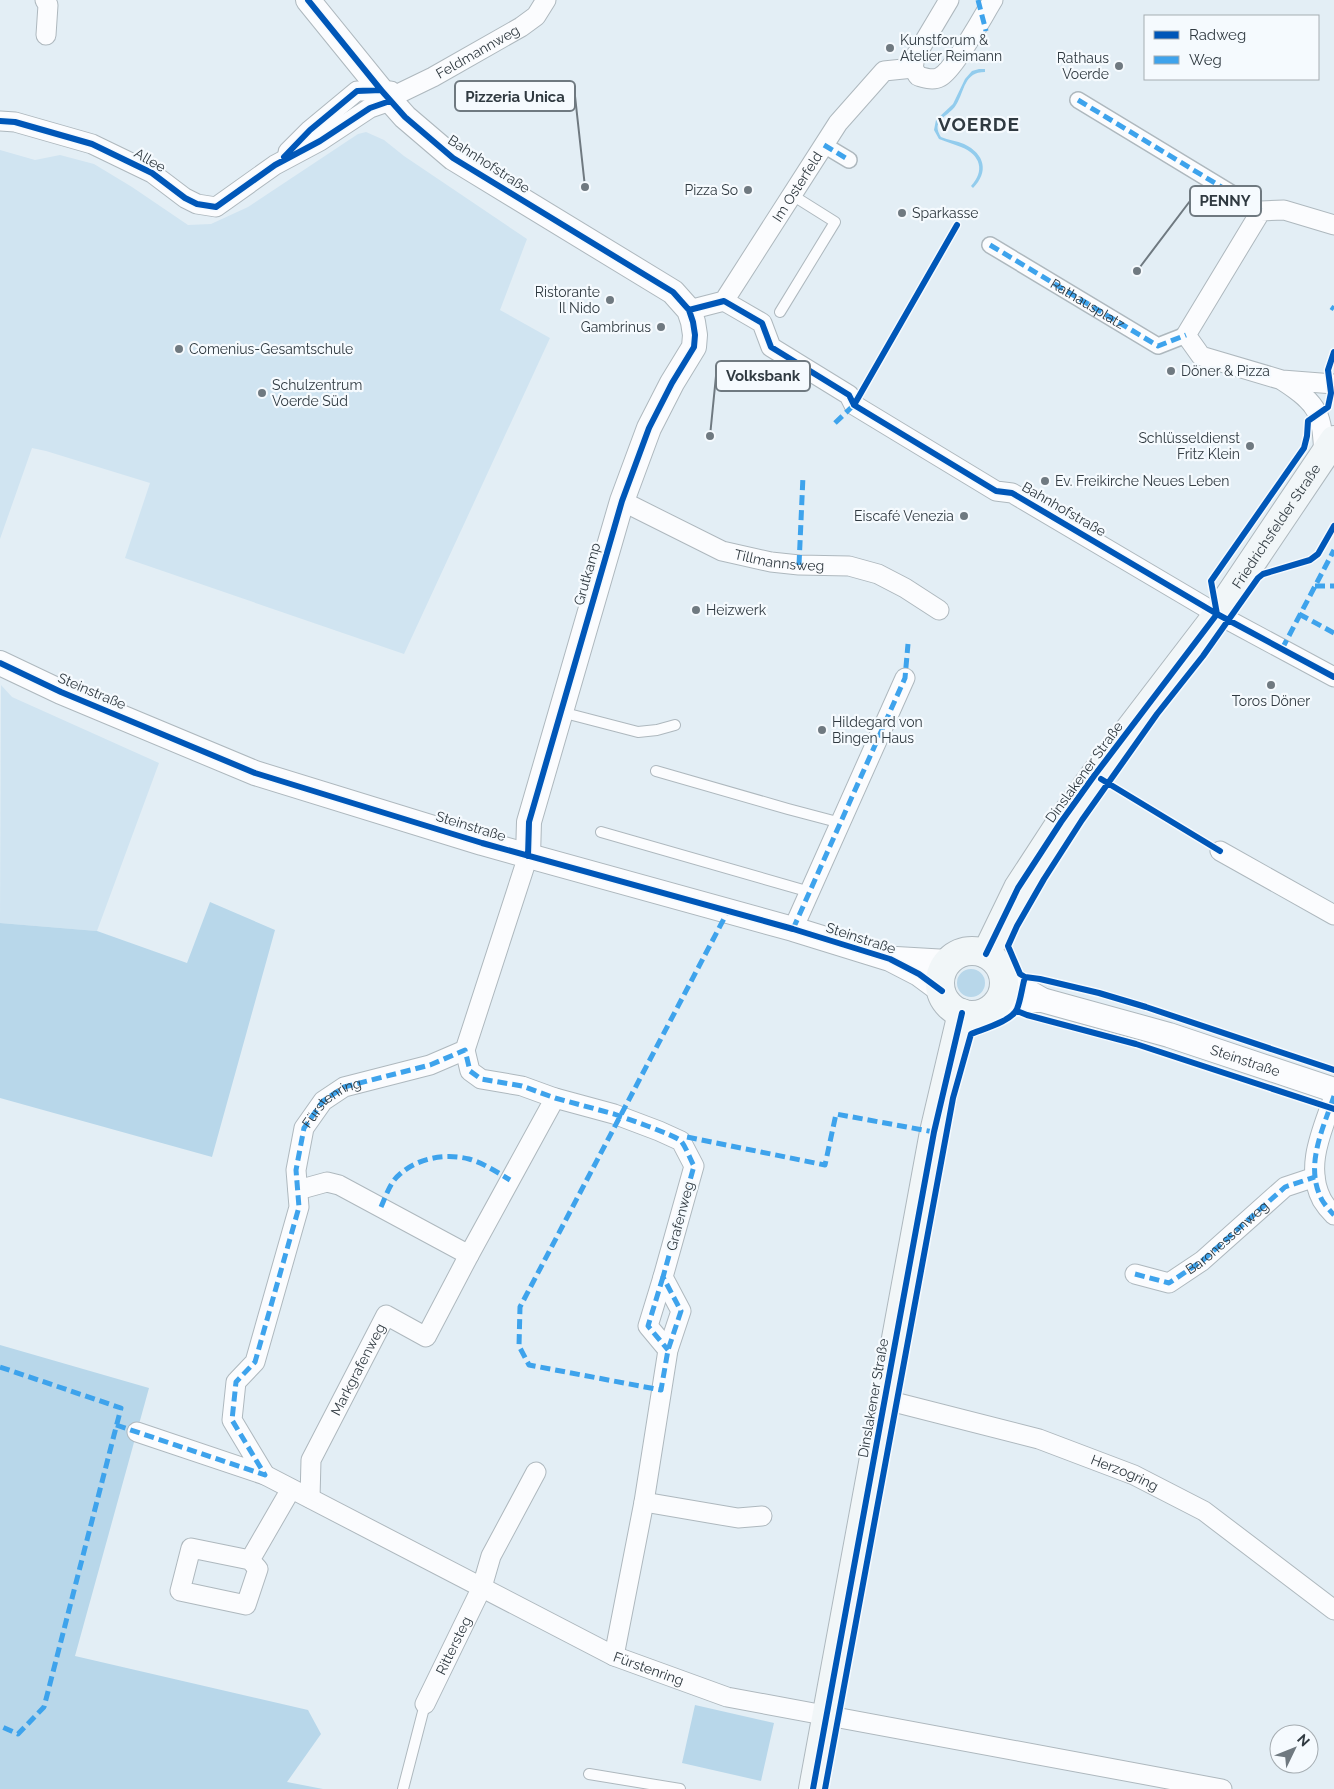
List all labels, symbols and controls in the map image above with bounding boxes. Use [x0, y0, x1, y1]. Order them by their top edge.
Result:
legend [1144, 15, 1319, 80]
street label: Feldmannweg [433, 22, 522, 82]
text: Radweg [1189, 26, 1246, 44]
place label: Kunstforum & Atelier Reimann [900, 32, 1002, 64]
marker: Kunstforum & Atelier Reimann [884, 42, 896, 54]
place label: Rathaus Voerde [1057, 50, 1109, 82]
text: Weg [1189, 51, 1222, 69]
marker: Rathaus Voerde [1113, 60, 1125, 72]
callout: Pizzeria Unica [455, 81, 575, 111]
text: Pizzeria Unica [465, 88, 565, 106]
district label: VOERDE [938, 113, 1020, 135]
street label: Bahnhofstraße [445, 132, 533, 196]
street label: Allee [131, 145, 169, 175]
street label: Im Osterfeld [769, 149, 826, 225]
place label: Pizza So [684, 182, 738, 198]
marker: Pizza So [742, 184, 754, 196]
callout: PENNY [1190, 186, 1261, 216]
text: PENNY [1199, 192, 1251, 210]
place label: Sparkasse [912, 205, 978, 221]
marker: Sparkasse [896, 207, 908, 219]
street label: Rathausplatz [1048, 275, 1128, 332]
place label: Ristorante Il Nido [535, 284, 600, 316]
marker: Ristorante Il Nido [604, 294, 616, 306]
place label: Gambrinus [581, 319, 651, 335]
marker: Gambrinus [655, 321, 667, 333]
place label: Comenius-Gesamtschule [189, 341, 353, 357]
marker: Comenius-Gesamtschule [173, 343, 185, 355]
callout: Volksbank [716, 361, 810, 391]
place label: Döner & Pizza [1181, 363, 1270, 379]
marker: Döner & Pizza [1165, 365, 1177, 377]
text: Volksbank [726, 367, 801, 385]
place label: Schulzentrum Voerde Süd [272, 377, 362, 409]
marker: Schulzentrum Voerde Süd [256, 387, 268, 399]
place label: Schlüsseldienst Fritz Klein [1138, 430, 1240, 462]
marker: Schlüsseldienst Fritz Klein [1244, 440, 1256, 452]
street label: Friedrichsfelder Straße [1229, 461, 1324, 591]
place label: Ev. Freikirche Neues Leben [1055, 473, 1229, 489]
marker: Ev. Freikirche Neues Leben [1039, 475, 1051, 487]
street label: Bahnhofstraße [1019, 479, 1109, 539]
place label: Eiscafé Venezia [854, 508, 954, 524]
marker: Eiscafé Venezia [958, 510, 970, 522]
street label: Grutkamp [570, 540, 604, 607]
street label: Tillmannsweg [733, 546, 824, 574]
place label: Heizwerk [706, 602, 767, 618]
marker: Heizwerk [690, 604, 702, 616]
street label: Steinstraße [56, 670, 128, 712]
marker: Toros Döner [1265, 679, 1277, 691]
place label: Toros Döner [1232, 693, 1310, 709]
place label: Hildegard von Bingen Haus [832, 714, 923, 746]
street label: Dinslakener Straße [1042, 718, 1126, 826]
marker: Hildegard von Bingen Haus [816, 724, 828, 736]
street label: Steinstraße [434, 808, 508, 844]
street label: Steinstraße [824, 919, 898, 957]
street label: Steinstraße [1208, 1041, 1282, 1079]
street label: Fürstenring [299, 1075, 363, 1131]
street label: Grafenweg [663, 1180, 697, 1252]
street label: Baronessenweg [1183, 1198, 1272, 1278]
street label: Markgrafenweg [327, 1321, 388, 1418]
street label: Dinslakener Straße [855, 1337, 891, 1459]
street label: Herzogring [1089, 1451, 1161, 1494]
street label: Rittersteg [433, 1614, 474, 1677]
street label: Fürstenring [611, 1649, 686, 1689]
north arrow [1269, 1724, 1319, 1774]
text: N [1294, 1731, 1313, 1749]

